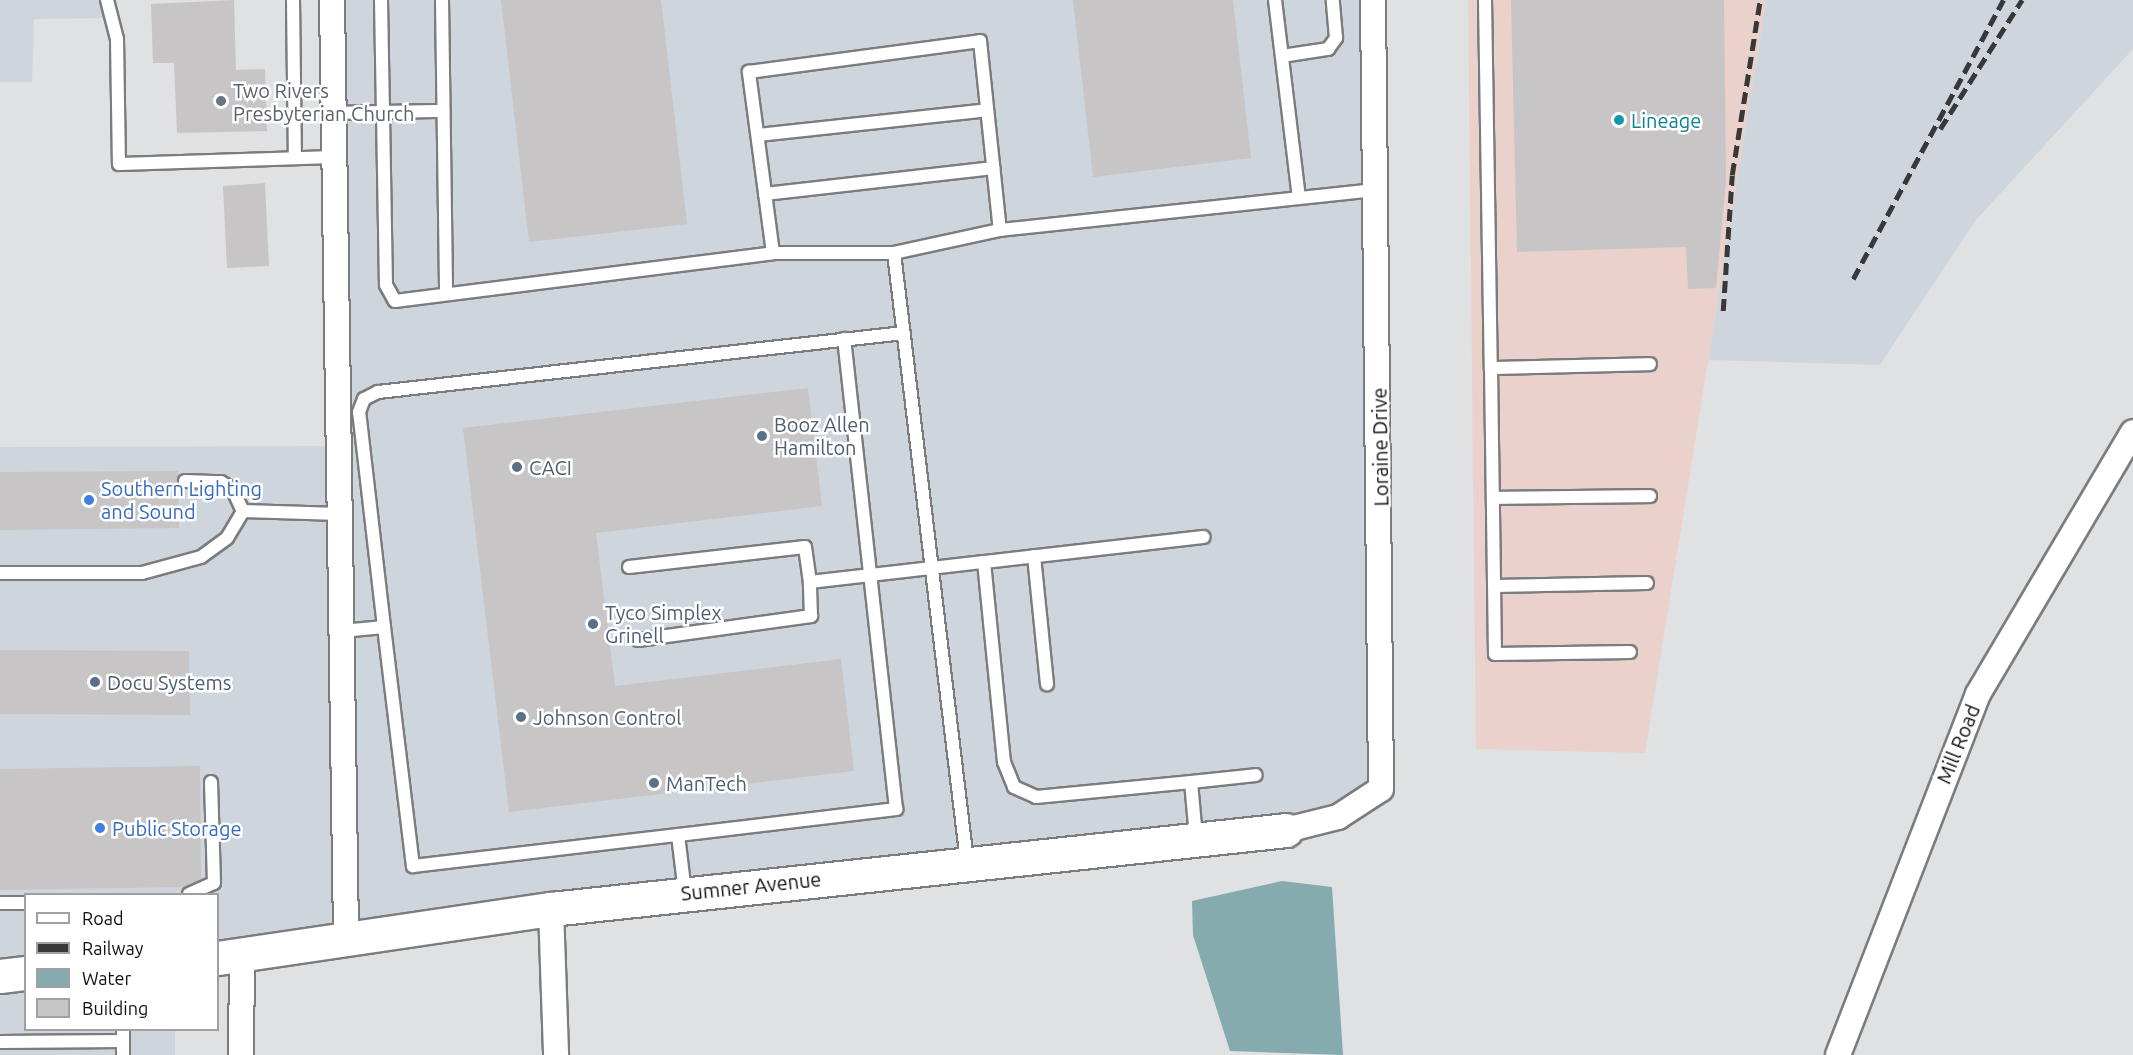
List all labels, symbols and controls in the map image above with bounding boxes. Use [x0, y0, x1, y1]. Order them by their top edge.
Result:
place label: Two Rivers Presbyterian Church [233, 78, 414, 125]
marker: Two Rivers Presbyterian Church [214, 94, 228, 108]
place label: Lineage [1631, 108, 1701, 132]
marker: Lineage [1612, 113, 1626, 127]
street label: Loraine Drive [1367, 387, 1393, 507]
place label: Booz Allen Hamilton [774, 412, 870, 459]
marker: Booz Allen Hamilton [755, 429, 769, 443]
place label: CACI [529, 455, 572, 479]
marker: CACI [510, 460, 524, 474]
place label: Southern Lighting and Sound [101, 476, 262, 523]
marker: Southern Lighting and Sound [82, 493, 96, 507]
place label: Tyco Simplex Grinell [605, 600, 722, 647]
marker: Tyco Simplex Grinell [586, 617, 600, 631]
place label: Docu Systems [107, 670, 231, 694]
marker: Docu Systems [88, 675, 102, 689]
street label: Mill Road [1931, 701, 1985, 787]
place label: Johnson Control [533, 705, 681, 729]
marker: Johnson Control [514, 710, 528, 724]
place label: ManTech [666, 771, 747, 795]
marker: ManTech [647, 776, 661, 790]
place label: Public Storage [112, 816, 241, 840]
marker: Public Storage [93, 821, 107, 835]
street label: Sumner Avenue [680, 867, 822, 905]
legend [24, 893, 219, 1031]
text: Road [82, 908, 124, 928]
text: Railway [82, 938, 143, 958]
text: Water [82, 968, 131, 988]
text: Building [82, 998, 148, 1018]

